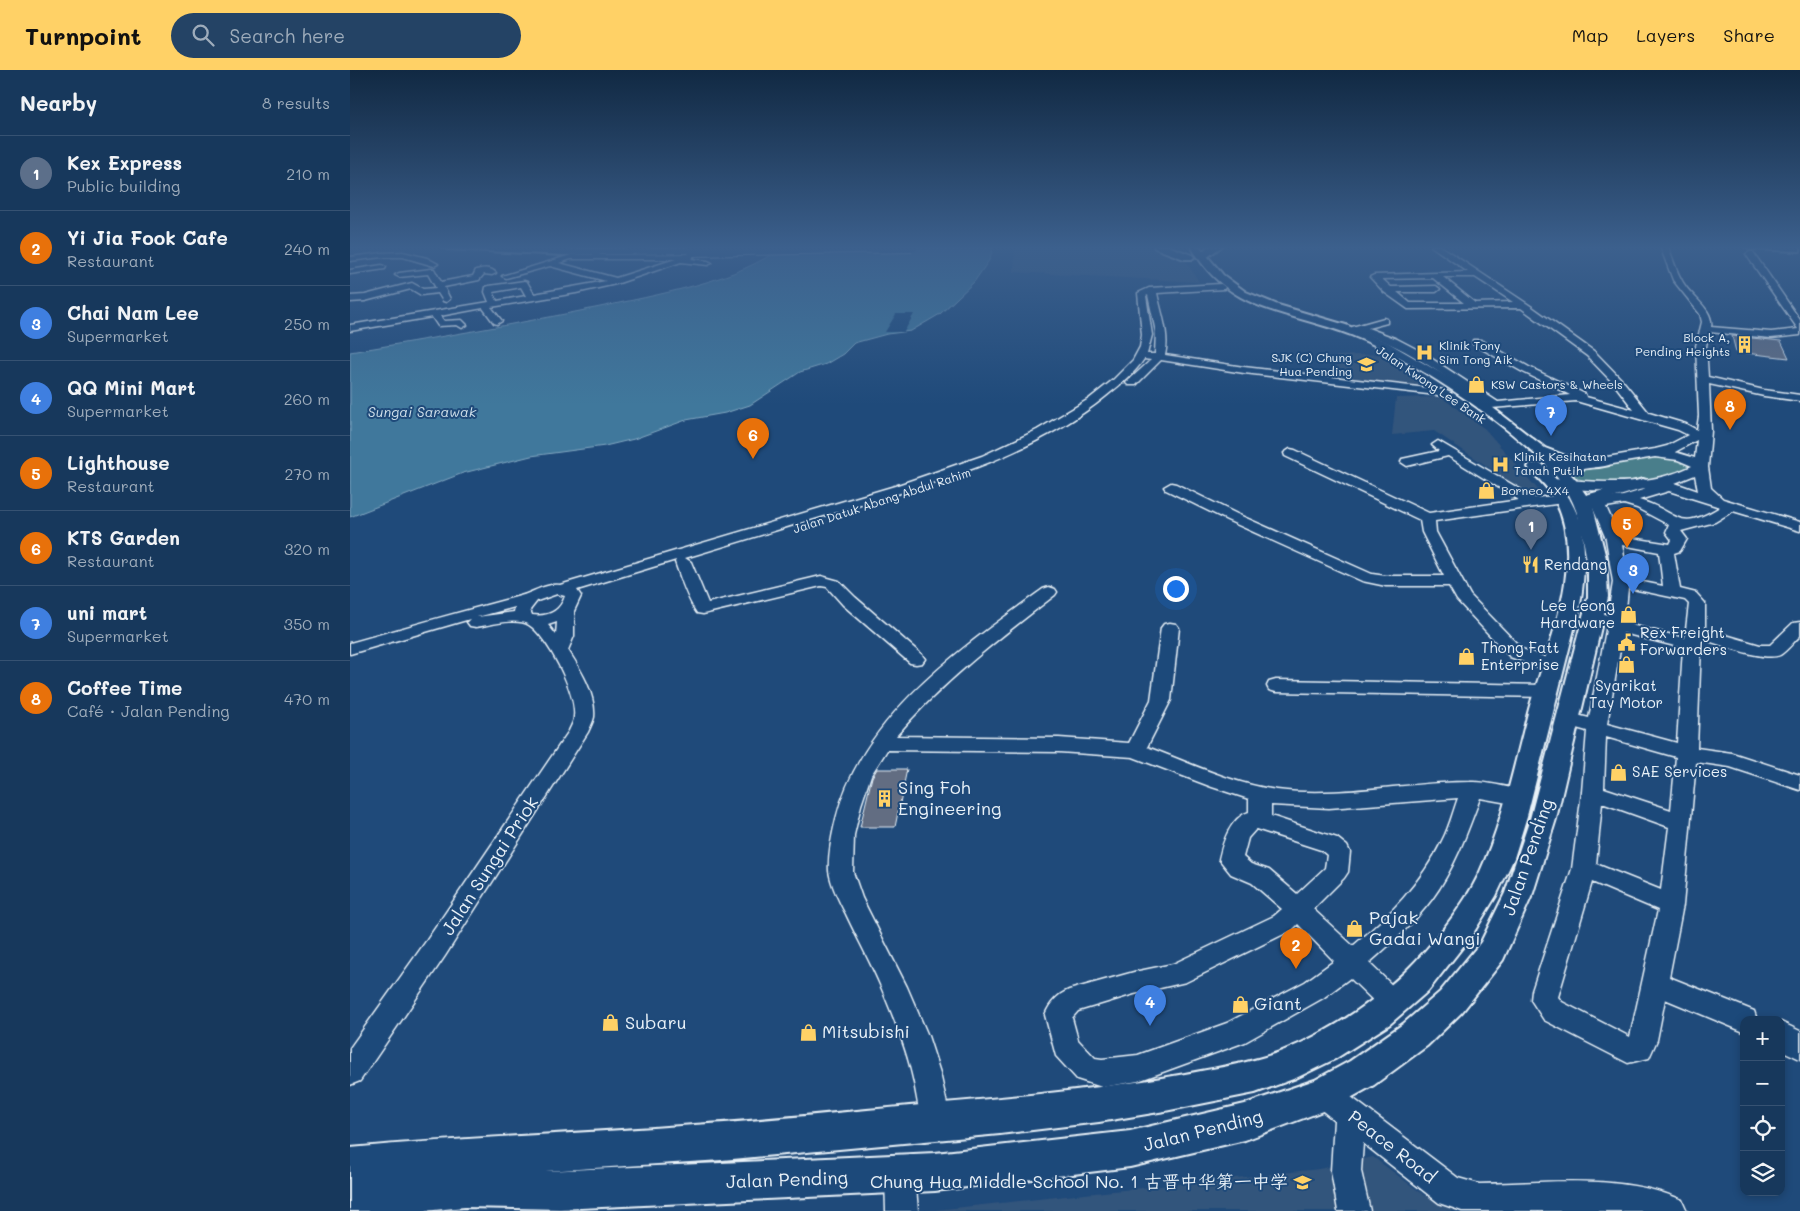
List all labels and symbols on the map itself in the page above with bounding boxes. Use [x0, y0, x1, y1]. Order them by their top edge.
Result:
place label: Block A, Pending Heights [1635, 329, 1730, 359]
building icon: Block A, Pending Heights [1734, 335, 1754, 355]
place label: Klinik Tony Sim Tong Aik [1439, 337, 1512, 367]
street label: Jalan Kwong Lee Bank [1374, 341, 1490, 427]
hospital icon: Klinik Tony Sim Tong Aik [1415, 343, 1435, 363]
place label: SJK (C) Chung Hua Pending [1271, 349, 1352, 379]
school or university icon: SJK (C) Chung Hua Pending [1356, 355, 1376, 375]
shop icon: KSW Castors & Wheels [1467, 375, 1487, 395]
place label: KSW Castors & Wheels [1491, 376, 1623, 392]
pin: 8 [1714, 389, 1746, 430]
pin: 7 [1535, 395, 1567, 436]
water label: Sungai Sarawak [368, 402, 477, 421]
pin: 6 [737, 418, 769, 459]
place label: Klinik Kesihatan Tanah Putih [1514, 448, 1606, 478]
hospital icon: Klinik Kesihatan Tanah Putih [1490, 454, 1510, 474]
street label: Jalan Datuk Abang Abdul Rahim [791, 464, 973, 536]
shop icon: Borneo 4X4 [1477, 481, 1497, 501]
place label: Borneo 4X4 [1501, 482, 1569, 498]
pin: 5 [1611, 507, 1643, 548]
pin: 1 [1515, 509, 1547, 550]
pin: 3 [1617, 553, 1649, 594]
place label: Rendang [1544, 554, 1607, 574]
restaurant icon: Rendang [1520, 555, 1540, 575]
your location [1163, 576, 1189, 602]
place label: Lee Leong Hardware [1540, 595, 1615, 632]
shop icon: Lee Leong Hardware [1619, 605, 1639, 625]
place label: Rex Freight Forwarders [1640, 622, 1727, 659]
public building icon: Rex Freight Forwarders [1616, 632, 1636, 652]
place label: Thong Fatt Enterprise [1481, 637, 1559, 674]
shop icon: Thong Fatt Enterprise [1457, 647, 1477, 667]
shop icon: Syarikat Tay Motor [1616, 655, 1636, 675]
place label: Syarikat Tay Motor [1589, 675, 1663, 712]
place label: SAE Services [1632, 761, 1727, 781]
shop icon: SAE Services [1608, 762, 1628, 782]
place label: Sing Foh Engineering [898, 775, 1001, 820]
building icon: Sing Foh Engineering [874, 788, 894, 808]
street label: Jalan Sungai Priok [435, 791, 543, 940]
street label: Jalan Pending [1496, 795, 1558, 918]
place label: Pajak Gadai Wangi [1369, 905, 1480, 950]
shop icon: Pajak Gadai Wangi [1345, 918, 1365, 938]
pin: 2 [1280, 928, 1312, 969]
pin: 4 [1134, 985, 1166, 1026]
place label: Giant [1254, 991, 1302, 1015]
shop icon: Giant [1230, 994, 1250, 1014]
place label: Subaru [625, 1010, 687, 1034]
shop icon: Subaru [601, 1013, 621, 1033]
place label: Mitsubishi [822, 1019, 910, 1043]
shop icon: Mitsubishi [798, 1022, 818, 1042]
street label: Jalan Pending [1141, 1104, 1265, 1156]
street label: Peace Road [1344, 1104, 1442, 1188]
street label: Jalan Pending [726, 1165, 848, 1193]
place label: Chung Hua Middle School No. 1 古晋中华第一中学 [870, 1169, 1288, 1193]
school or university icon: Chung Hua Middle School No. 1 古晋中华第一中学 [1292, 1172, 1312, 1192]

